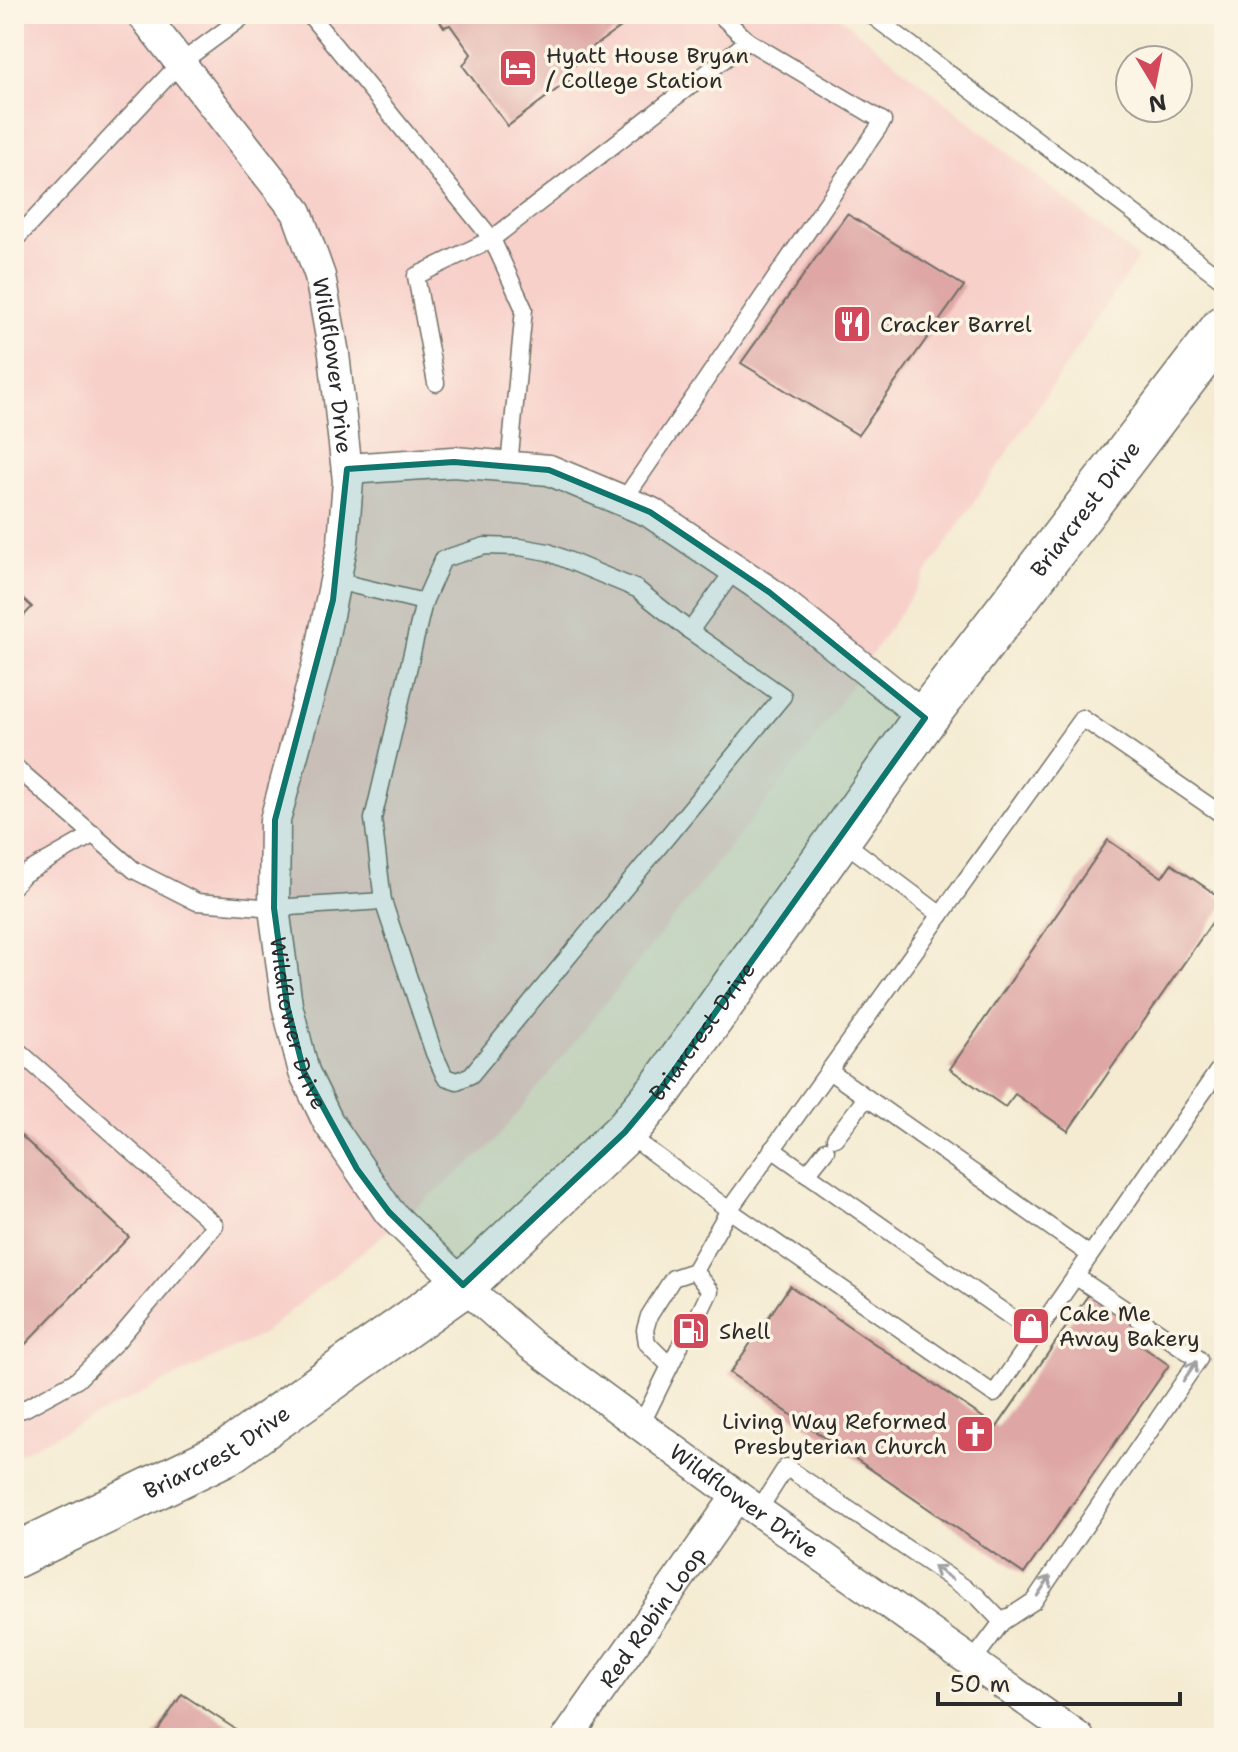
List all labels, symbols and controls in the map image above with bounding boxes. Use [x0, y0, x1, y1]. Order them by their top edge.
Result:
place label: Hyatt House Bryan / College Station [546, 41, 749, 95]
north arrow [1114, 44, 1194, 124]
hotel icon: Hyatt House Bryan / College Station [497, 47, 539, 89]
text: N [1146, 87, 1168, 119]
street label: Wildflower Drive [306, 275, 359, 455]
restaurant icon: Cracker Barrel [831, 303, 873, 345]
place label: Cracker Barrel [880, 310, 1032, 339]
street label: Briarcrest Drive [1024, 435, 1147, 583]
street label: Wildflower Drive [263, 935, 334, 1114]
street label: Briarcrest Drive [643, 956, 762, 1107]
place label: Cake Me Away Bakery [1059, 1299, 1200, 1353]
shop icon: Cake Me Away Bakery [1010, 1305, 1052, 1347]
fuel station icon: Shell [670, 1310, 712, 1352]
place label: Shell [719, 1317, 770, 1346]
one-way arrow [1182, 1361, 1198, 1383]
street label: Briarcrest Drive [139, 1399, 296, 1506]
place label: Living Way Reformed Presbyterian Church [722, 1407, 947, 1461]
church icon: Living Way Reformed Presbyterian Church [954, 1413, 996, 1455]
street label: Wildflower Drive [664, 1437, 825, 1565]
street label: Red Robin Loop [593, 1541, 712, 1694]
one-way arrow [932, 1565, 954, 1581]
one-way arrow [1035, 1575, 1052, 1597]
scale bar [938, 1656, 1180, 1706]
text: 50 m [950, 1668, 1010, 1700]

